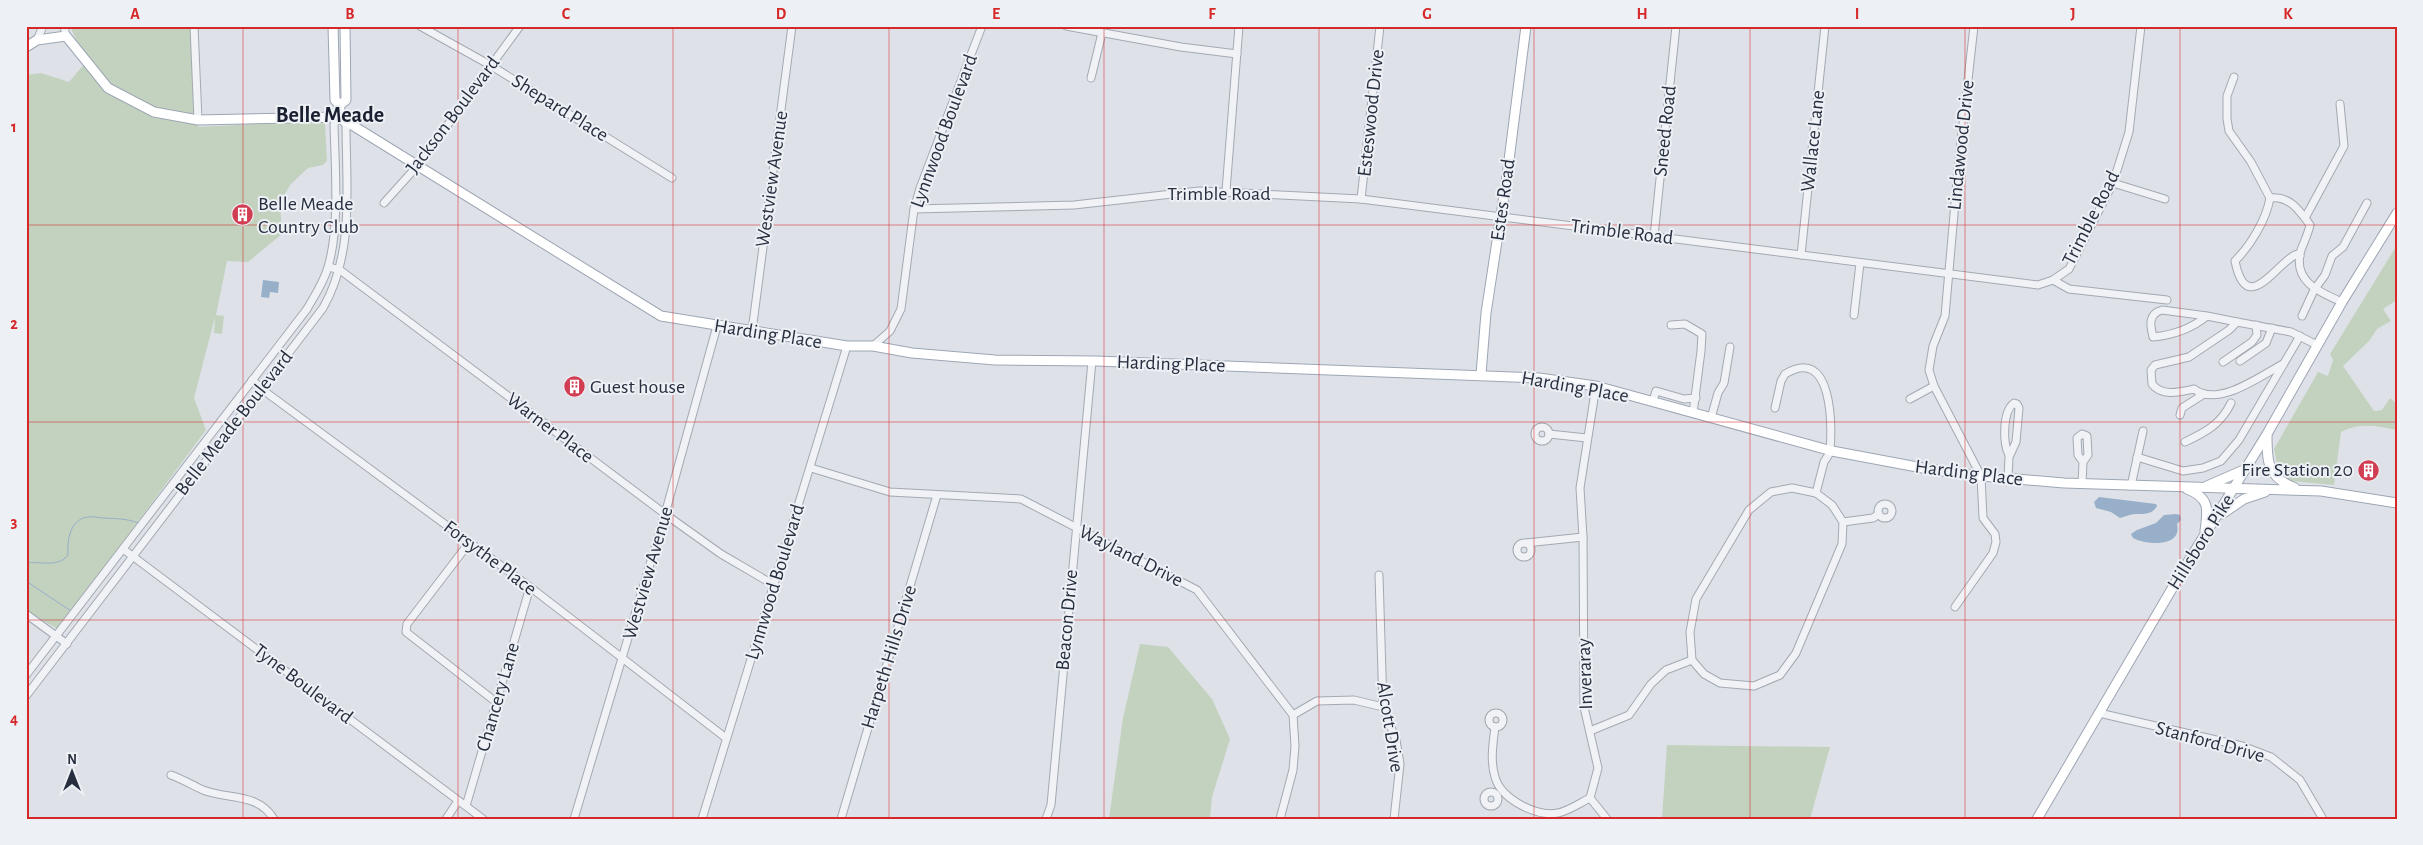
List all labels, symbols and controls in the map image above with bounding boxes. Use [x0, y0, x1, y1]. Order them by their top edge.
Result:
text: A [130, 6, 140, 22]
text: B [345, 6, 355, 22]
text: C [562, 6, 571, 22]
text: D [776, 6, 787, 22]
text: E [992, 6, 1000, 22]
text: F [1208, 6, 1216, 22]
text: G [1422, 6, 1432, 22]
text: H [1636, 6, 1648, 22]
text: I [1855, 6, 1859, 22]
text: J [2070, 6, 2076, 22]
text: K [2283, 6, 2293, 22]
street label: Esteswood Drive [1354, 48, 1388, 178]
street label: Lynnwood Boulevard [907, 52, 981, 210]
street label: Jackson Boulevard [403, 53, 503, 177]
street label: Shepard Place [508, 70, 612, 146]
street label: Lindawood Drive [1944, 79, 1978, 211]
street label: Sneed Road [1650, 84, 1680, 178]
street label: Wallace Lane [1798, 89, 1828, 193]
district label: Belle Meade [276, 104, 384, 126]
street label: Westview Avenue [753, 109, 791, 249]
text: 1 [11, 119, 17, 135]
street label: Estes Road [1487, 158, 1519, 242]
street label: Trimble Road [2059, 167, 2123, 269]
street label: Trimble Road [1167, 184, 1271, 204]
place label: Belle Meade Country Club [258, 194, 359, 237]
building icon: Belle Meade Country Club [230, 203, 254, 227]
street label: Trimble Road [1569, 216, 1675, 248]
text: 2 [10, 316, 18, 332]
street label: Harding Place [713, 316, 823, 352]
street label: Belle Meade Boulevard [171, 347, 297, 499]
street label: Harding Place [1116, 352, 1226, 376]
street label: Harding Place [1520, 368, 1630, 406]
building icon: Guest house [562, 375, 586, 399]
place label: Guest house [590, 377, 685, 397]
street label: Warner Place [503, 389, 597, 467]
street label: Harding Place [1914, 456, 2024, 490]
building icon: Fire Station 20 [2357, 458, 2381, 482]
place label: Fire Station 20 [2241, 460, 2353, 480]
street label: Hillsboro Pike [2164, 491, 2238, 593]
street label: Lynnwood Boulevard [742, 502, 808, 662]
street label: Westview Avenue [619, 504, 677, 642]
text: 3 [11, 514, 18, 530]
street label: Forsythe Place [440, 517, 540, 599]
street label: Wayland Drive [1076, 521, 1186, 591]
street label: Beacon Drive [1053, 569, 1081, 671]
street label: Harpeth Hills Drive [858, 583, 920, 731]
street label: Inveraray [1574, 637, 1596, 710]
street label: Tyne Boulevard [250, 640, 356, 728]
street label: Chancery Lane [473, 640, 523, 754]
street label: Alcott Drive [1373, 680, 1407, 774]
text: 4 [10, 711, 18, 727]
street label: Stanford Drive [2153, 718, 2267, 766]
north arrow [48, 748, 98, 798]
text: N [67, 753, 77, 767]

